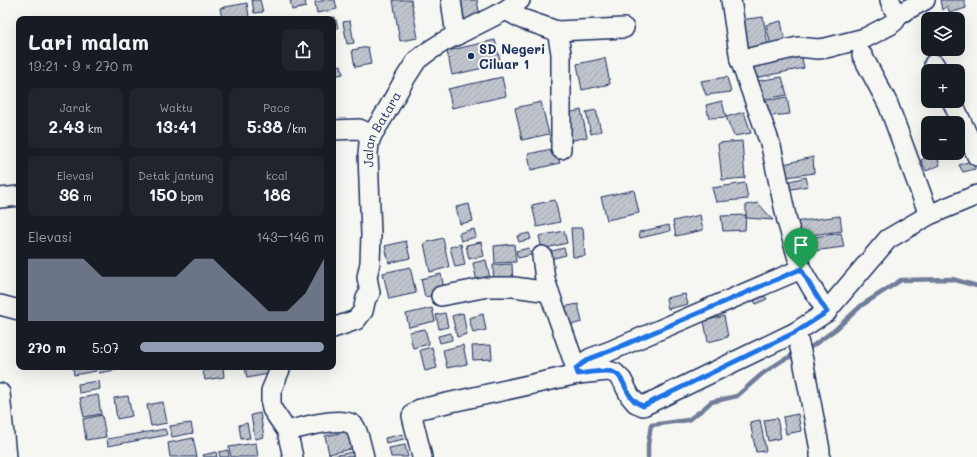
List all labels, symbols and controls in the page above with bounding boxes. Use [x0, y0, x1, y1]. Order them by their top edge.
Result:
map controls [921, 12, 965, 160]
button: layers [921, 12, 965, 56]
text: Lari malam [28, 27, 149, 56]
button: share [282, 29, 324, 71]
place label: SD Negeri Ciluar 1 [479, 40, 545, 72]
marker: SD Negeri Ciluar 1 [466, 51, 476, 61]
text: 19:21 · 9 × 270 m [28, 57, 133, 74]
button: + [921, 64, 965, 108]
street label: Jalan Batara [359, 88, 404, 168]
text: Jarak [60, 100, 91, 115]
text: Waktu [159, 100, 193, 115]
text: Pace [263, 100, 290, 115]
text: 2.43 [48, 115, 84, 137]
text: 13:41 [155, 115, 197, 137]
text: 5:38 [247, 115, 283, 137]
button: − [921, 116, 965, 160]
text: km [84, 121, 102, 136]
text: /km [283, 121, 307, 136]
text: Elevasi [57, 168, 94, 183]
text: Detak jantung [138, 168, 214, 183]
text: kcal [266, 168, 288, 183]
text: 36 [59, 183, 79, 205]
text: 150 [149, 183, 177, 205]
text: 186 [262, 183, 291, 205]
text: m [79, 189, 92, 204]
text: bpm [177, 189, 203, 204]
text: Elevasi [28, 228, 72, 245]
text: 143–146 m [256, 228, 324, 245]
pin [784, 228, 818, 269]
icon: arrive [790, 234, 812, 256]
text: 270 m [28, 339, 66, 356]
text: 5:07 [92, 339, 119, 356]

